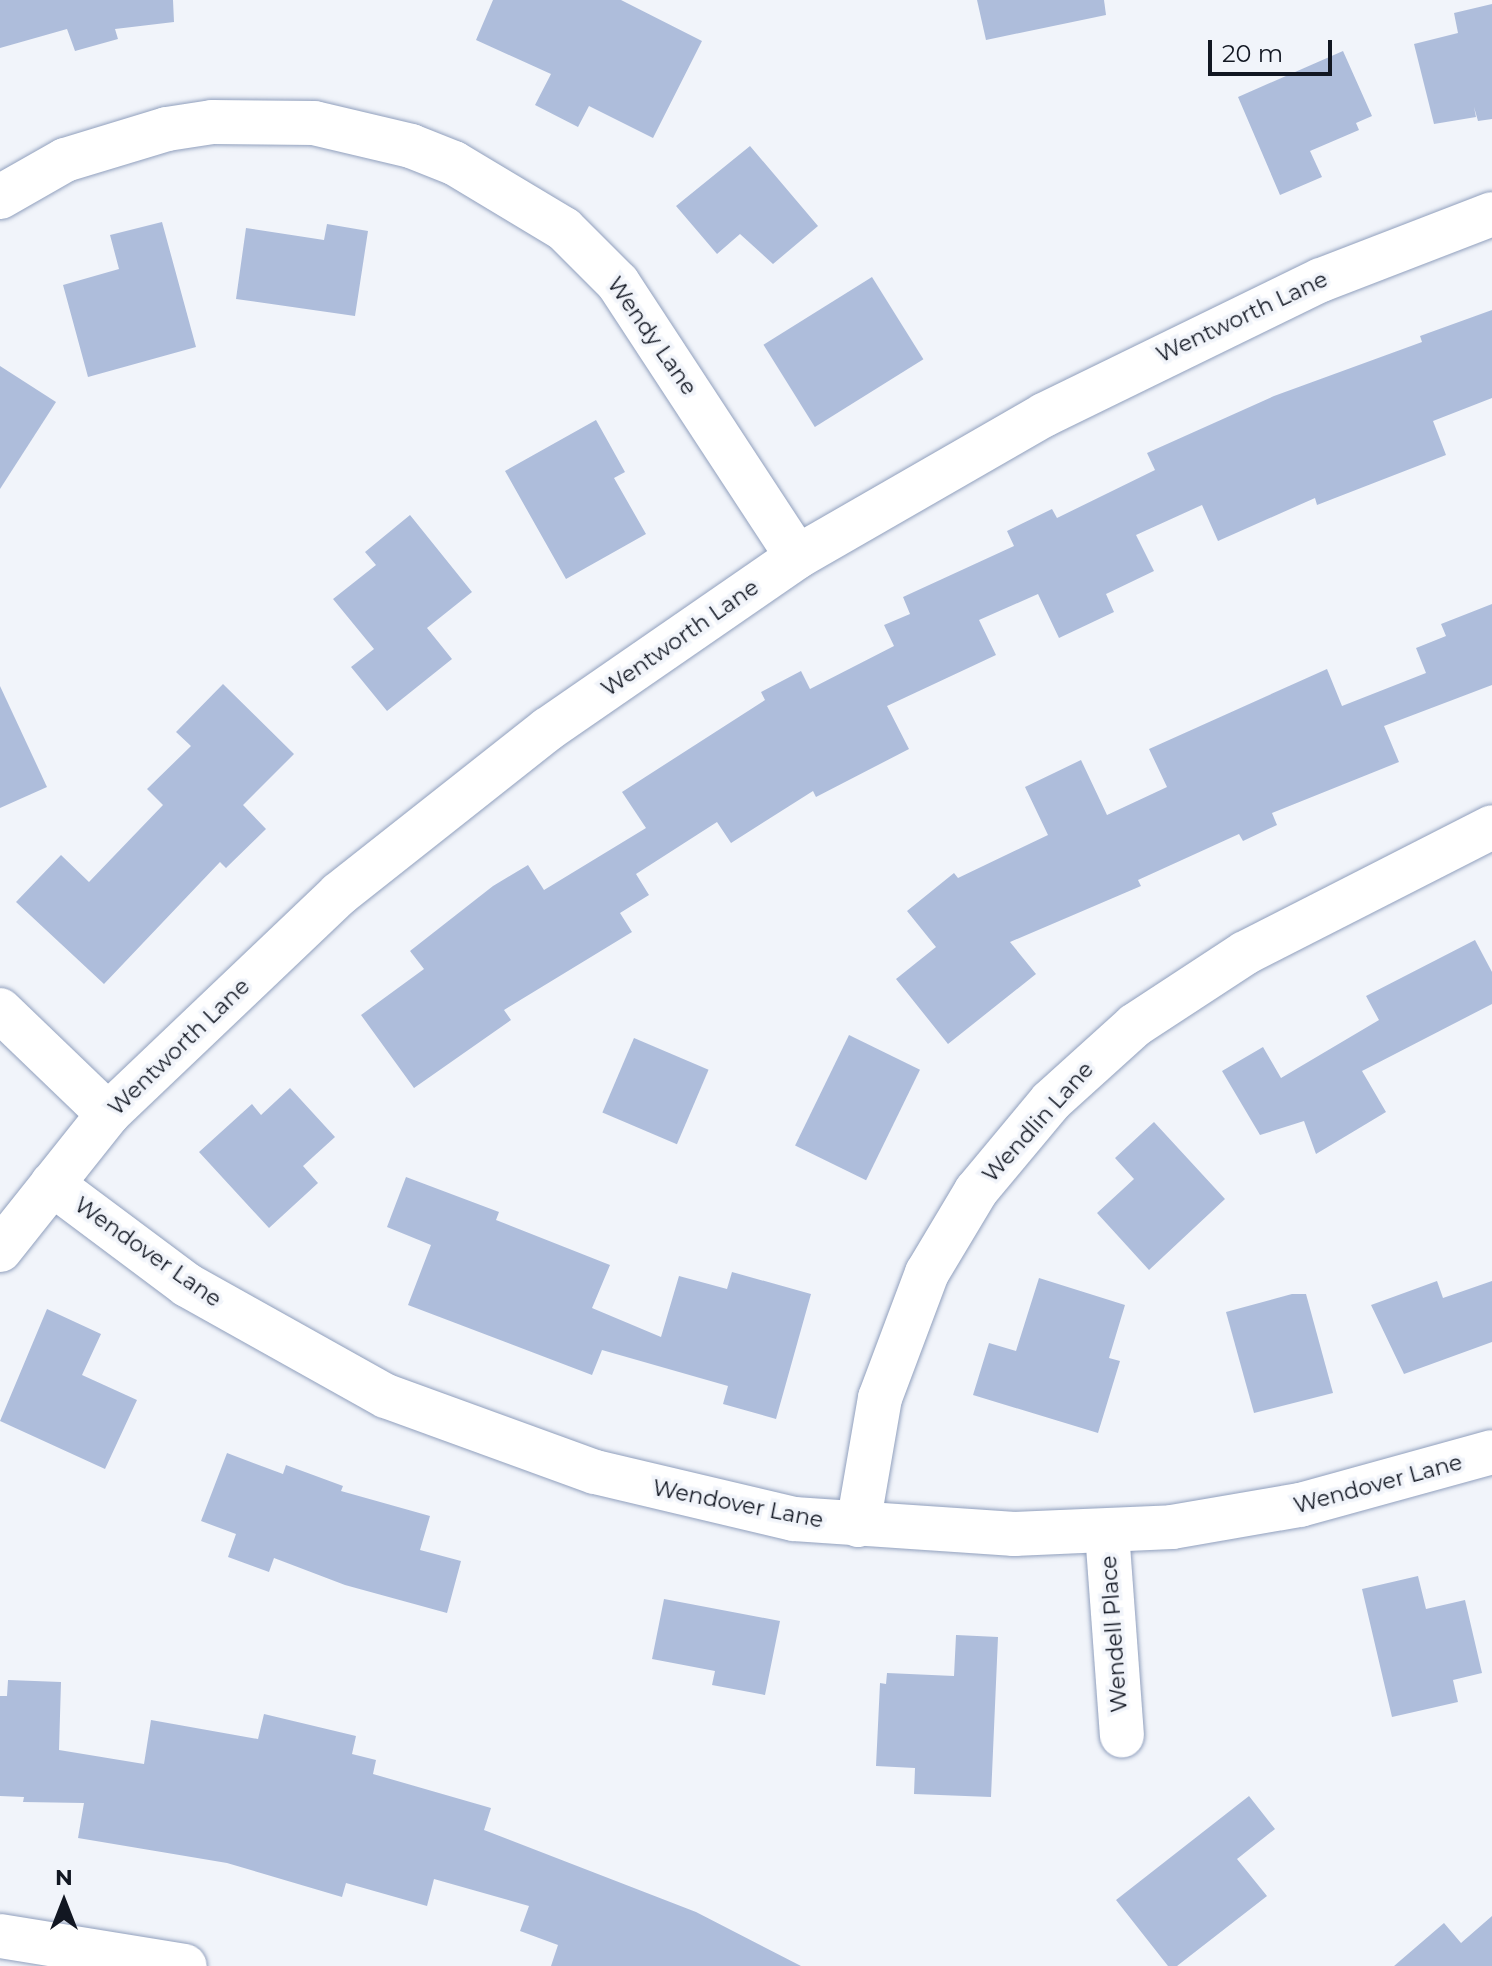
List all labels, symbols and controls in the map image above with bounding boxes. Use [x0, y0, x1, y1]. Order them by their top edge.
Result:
scale bar [1212, 24, 1336, 74]
text: 20 m [1222, 39, 1283, 68]
street label: Wentworth Lane [1152, 266, 1332, 368]
street label: Wendy Lane [602, 272, 702, 400]
street label: Wentworth Lane [596, 574, 764, 702]
street label: Wentworth Lane [103, 973, 255, 1121]
street label: Wendlin Lane [977, 1056, 1099, 1188]
street label: Wendover Lane [69, 1191, 227, 1313]
street label: Wendover Lane [1291, 1449, 1465, 1519]
street label: Wendover Lane [650, 1475, 826, 1533]
street label: Wendell Place [1095, 1555, 1133, 1713]
north arrow [24, 1862, 104, 1942]
text: N [55, 1864, 73, 1891]

